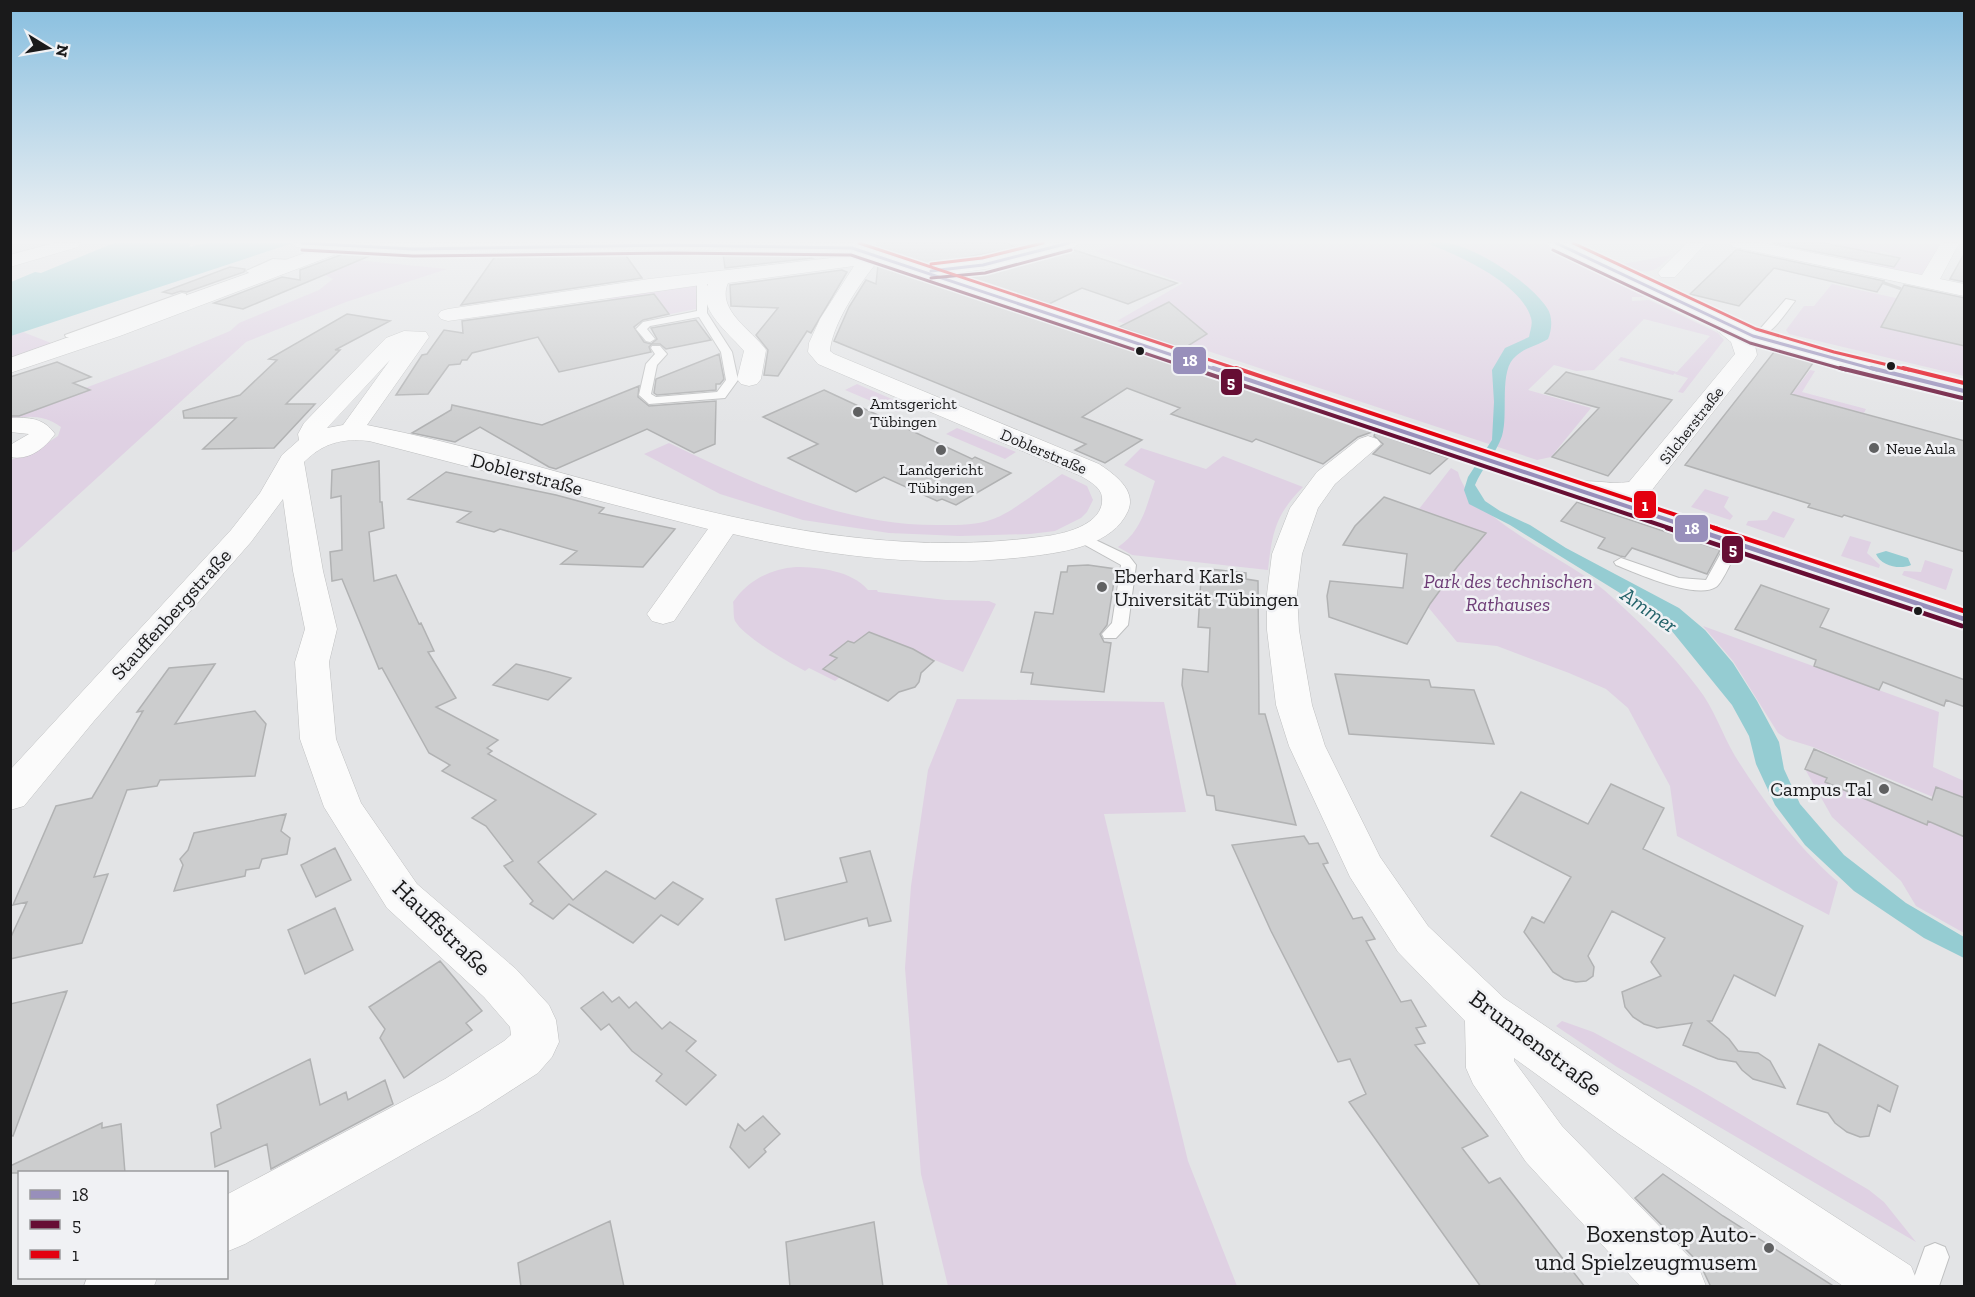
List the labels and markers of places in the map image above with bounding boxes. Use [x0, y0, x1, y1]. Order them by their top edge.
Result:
unlabelled marker [1134, 345, 1146, 357]
unlabelled marker [1885, 360, 1897, 372]
place label: Amtsgericht Tübingen [870, 394, 957, 431]
marker: Amtsgericht Tübingen [851, 405, 865, 419]
place label: Neue Aula [1886, 439, 1956, 458]
marker: Neue Aula [1867, 441, 1881, 455]
marker: Landgericht Tübingen [934, 443, 948, 457]
place label: Landgericht Tübingen [899, 460, 983, 497]
place label: Eberhard Karls Universität Tübingen [1114, 564, 1299, 611]
marker: Eberhard Karls Universität Tübingen [1095, 580, 1109, 594]
unlabelled marker [1912, 605, 1924, 617]
place label: Campus Tal [1770, 777, 1872, 801]
marker: Campus Tal [1877, 782, 1891, 796]
place label: Boxenstop Auto- und Spielzeugmusem [1535, 1219, 1757, 1276]
marker: Boxenstop Auto- und Spielzeugmusem [1762, 1241, 1776, 1255]

